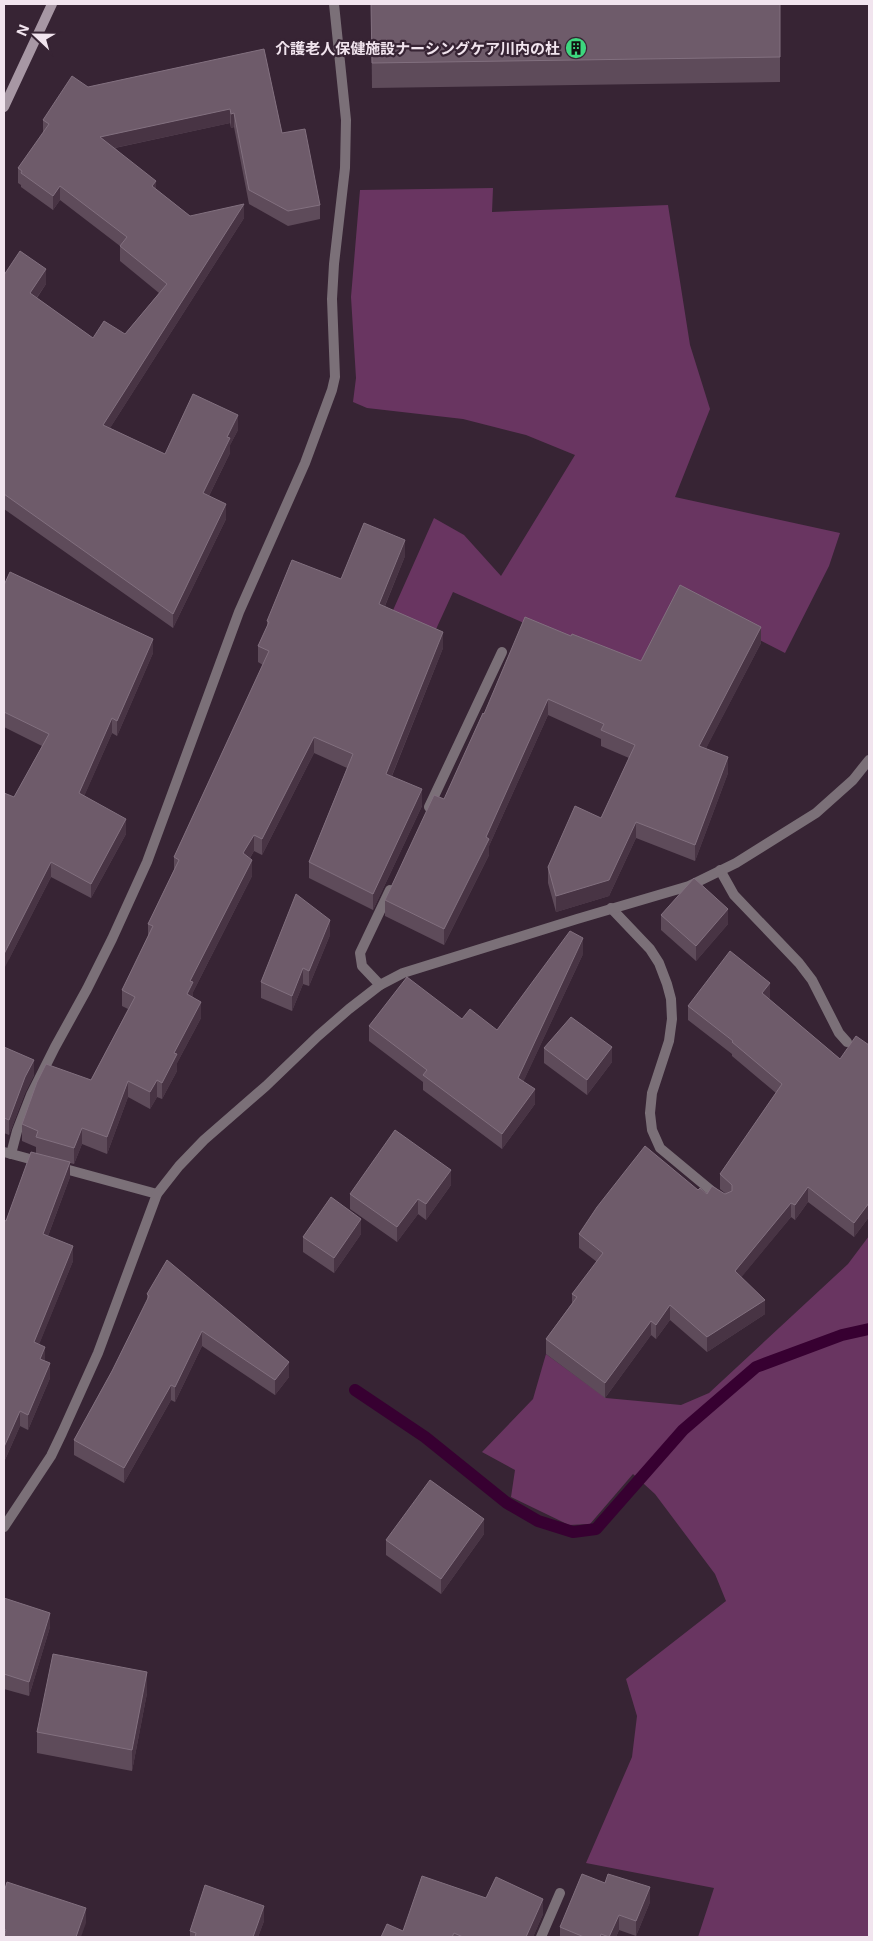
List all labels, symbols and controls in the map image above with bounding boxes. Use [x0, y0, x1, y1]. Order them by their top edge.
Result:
north arrow [10, 10, 60, 60]
text: N [13, 22, 32, 38]
building icon: 介護老人保健施設ナーシングケア川内の杜 [564, 36, 588, 60]
place label: 介護老人保健施設ナーシングケア川内の杜 [275, 39, 560, 58]

